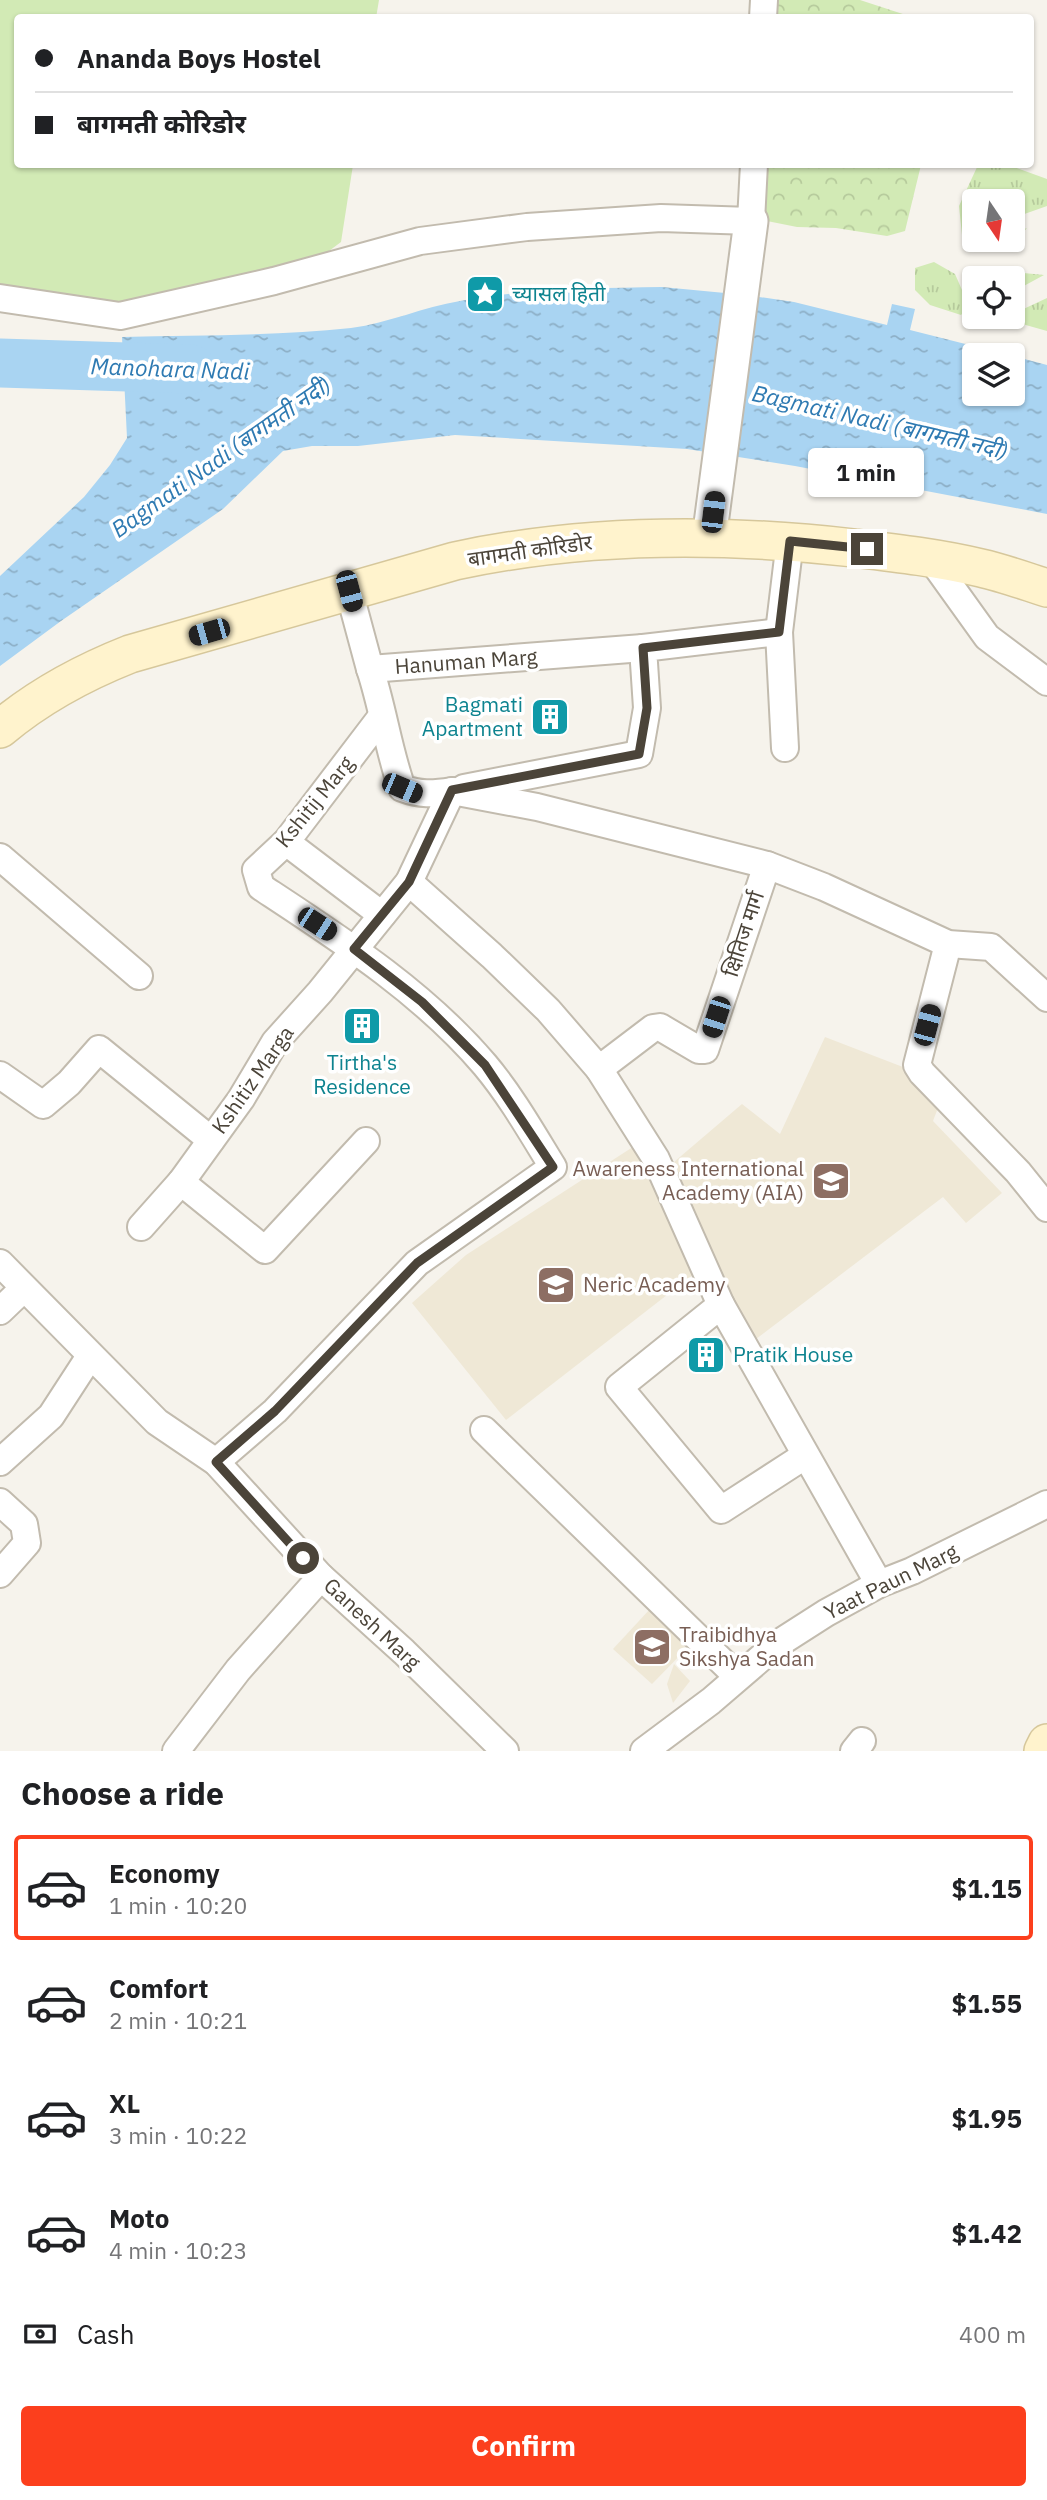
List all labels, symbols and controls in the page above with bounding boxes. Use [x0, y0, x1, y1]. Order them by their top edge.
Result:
text: Ananda Boys Hostel [77, 41, 321, 75]
text: बागमती कोरिडोर [77, 106, 246, 140]
north arrow [962, 189, 1026, 252]
map controls [962, 189, 1025, 406]
button: locate [962, 266, 1025, 329]
place icon: च्यासल हिती [464, 273, 506, 315]
place label: च्यासल हिती [512, 279, 606, 307]
button: layers [962, 343, 1025, 406]
water label: Manohara Nadi [90, 350, 251, 386]
water label: Bagmati Nadi (बागमती नदी) [105, 369, 336, 543]
water label: Bagmati Nadi (बागमती नदी) [749, 377, 1011, 465]
callout: 1 min [809, 448, 925, 496]
text: 1 min [836, 457, 896, 487]
car [701, 490, 726, 534]
street label: बागमती कोरिडोर [466, 527, 594, 573]
route end [851, 533, 883, 565]
car [334, 568, 365, 614]
car [186, 616, 233, 648]
street label: Hanuman Marg [394, 642, 538, 680]
place label: Bagmati Apartment [422, 690, 523, 742]
building icon: Bagmati Apartment [529, 696, 571, 738]
street label: Kshitij Marg [269, 750, 360, 853]
car [379, 770, 426, 806]
street label: क्षितिज मार्ग [716, 886, 770, 980]
car [294, 904, 341, 944]
car [700, 994, 733, 1040]
car [912, 1002, 943, 1048]
building icon: Tirtha's Residence [341, 1005, 383, 1047]
street label: Kshitiz Marga [205, 1020, 300, 1139]
place label: Tirtha's Residence [313, 1048, 411, 1100]
place label: Awareness International Academy (AIA) [572, 1154, 804, 1206]
school or university icon: Awareness International Academy (AIA) [810, 1160, 852, 1202]
school or university icon: Neric Academy [535, 1264, 577, 1306]
place label: Neric Academy [583, 1270, 726, 1298]
building icon: Pratik House [685, 1334, 727, 1376]
place label: Pratik House [733, 1340, 853, 1368]
street label: Yaat Paun Marg [819, 1537, 962, 1626]
route start [287, 1542, 319, 1574]
street label: Ganesh Marg [318, 1571, 427, 1675]
place label: Traibidhya Sikshya Sadan [679, 1620, 814, 1672]
school or university icon: Traibidhya Sikshya Sadan [631, 1626, 673, 1668]
text: Choose a ride [21, 1772, 224, 1814]
icon: car [25, 1856, 88, 1919]
text: Economy [109, 1856, 220, 1890]
text: $1.15 [952, 1871, 1022, 1905]
text: 1 min · 10:20 [109, 1890, 247, 1920]
icon: car [25, 1971, 88, 2034]
text: Comfort [109, 1971, 208, 2005]
text: $1.55 [952, 1986, 1022, 2020]
text: 2 min · 10:21 [109, 2005, 247, 2035]
icon: car [25, 2086, 88, 2149]
text: XL [109, 2086, 140, 2120]
text: $1.95 [952, 2101, 1022, 2135]
text: 3 min · 10:22 [109, 2120, 247, 2150]
icon: car [25, 2201, 88, 2264]
text: Moto [109, 2201, 169, 2235]
text: $1.42 [952, 2216, 1022, 2250]
text: 4 min · 10:23 [109, 2235, 247, 2265]
icon: cash [21, 2315, 59, 2353]
text: Cash [77, 2317, 134, 2351]
text: 400 m [959, 2319, 1026, 2349]
button: Confirm [21, 2406, 1026, 2486]

